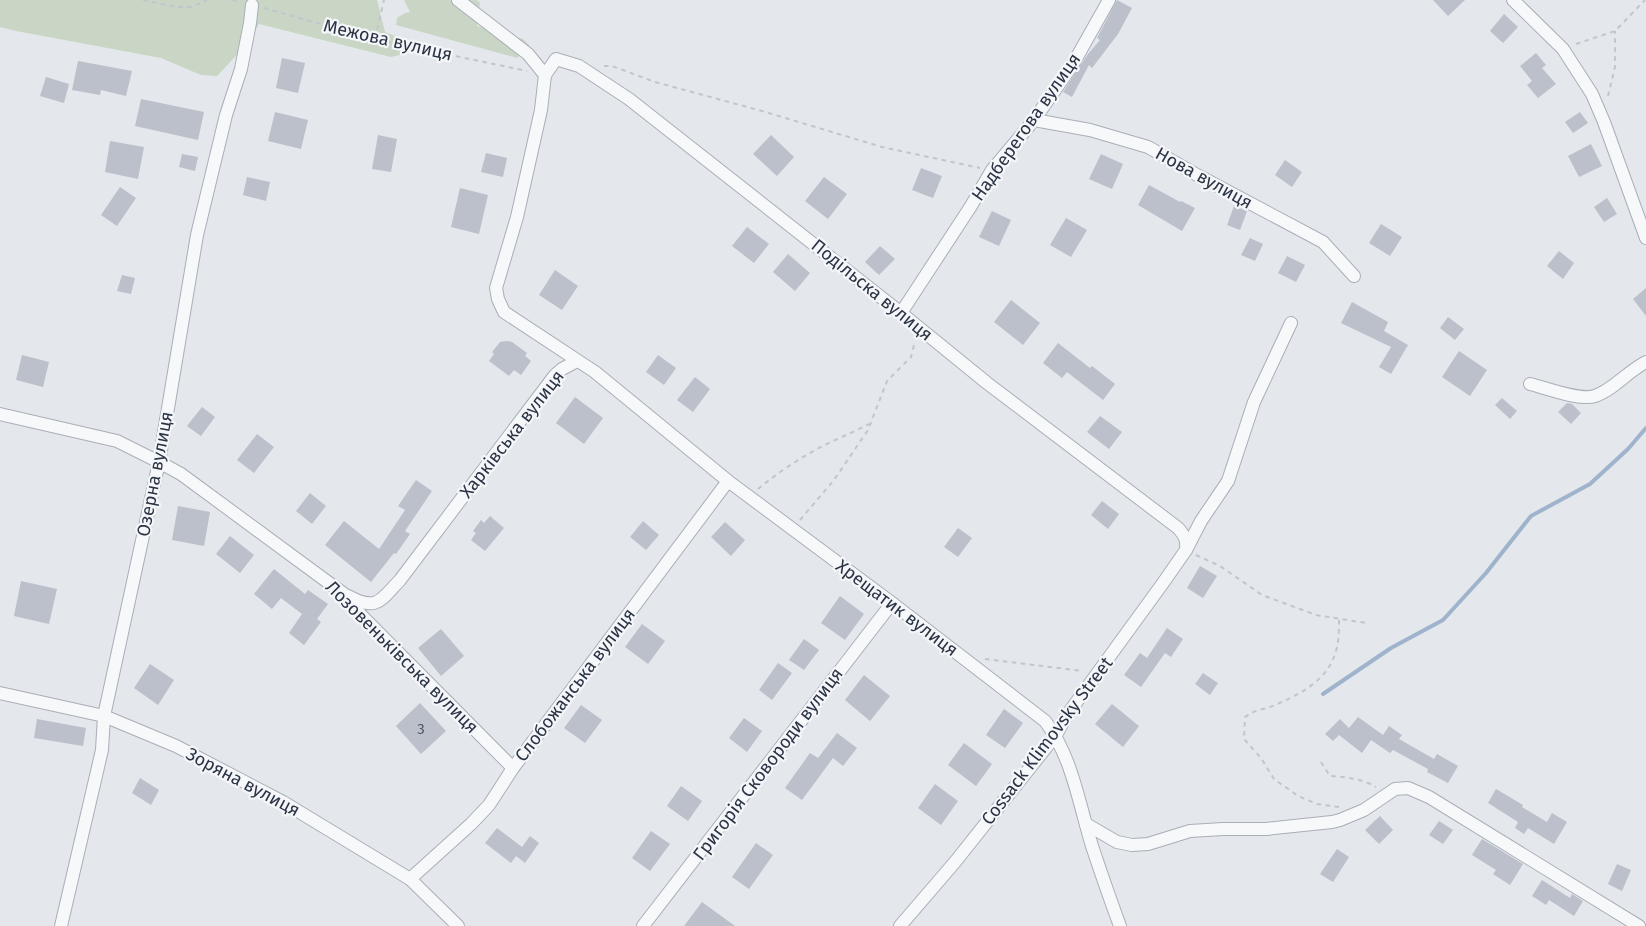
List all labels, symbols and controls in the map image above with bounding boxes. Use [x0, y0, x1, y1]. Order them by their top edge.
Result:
street label: Межова вулиця [321, 14, 455, 66]
street label: Надберегова вулиця [967, 49, 1085, 205]
street label: Нова вулиця [1152, 142, 1256, 214]
street label: Подільска вулиця [807, 234, 937, 346]
street label: Харківська вулиця [455, 366, 569, 502]
street label: Озерна вулиця [132, 410, 178, 538]
street label: Хрещатик вулиця [832, 555, 962, 661]
street label: Лозовеньківська вулиця [321, 576, 483, 738]
street label: Слобожанська вулиця [510, 604, 640, 766]
street label: Cossack Klimovsky Street [977, 652, 1118, 829]
street label: Григорія Сковороди вулиця [688, 663, 848, 865]
house number: 3 [417, 720, 425, 738]
street label: Зоряна вулиця [182, 743, 304, 821]

